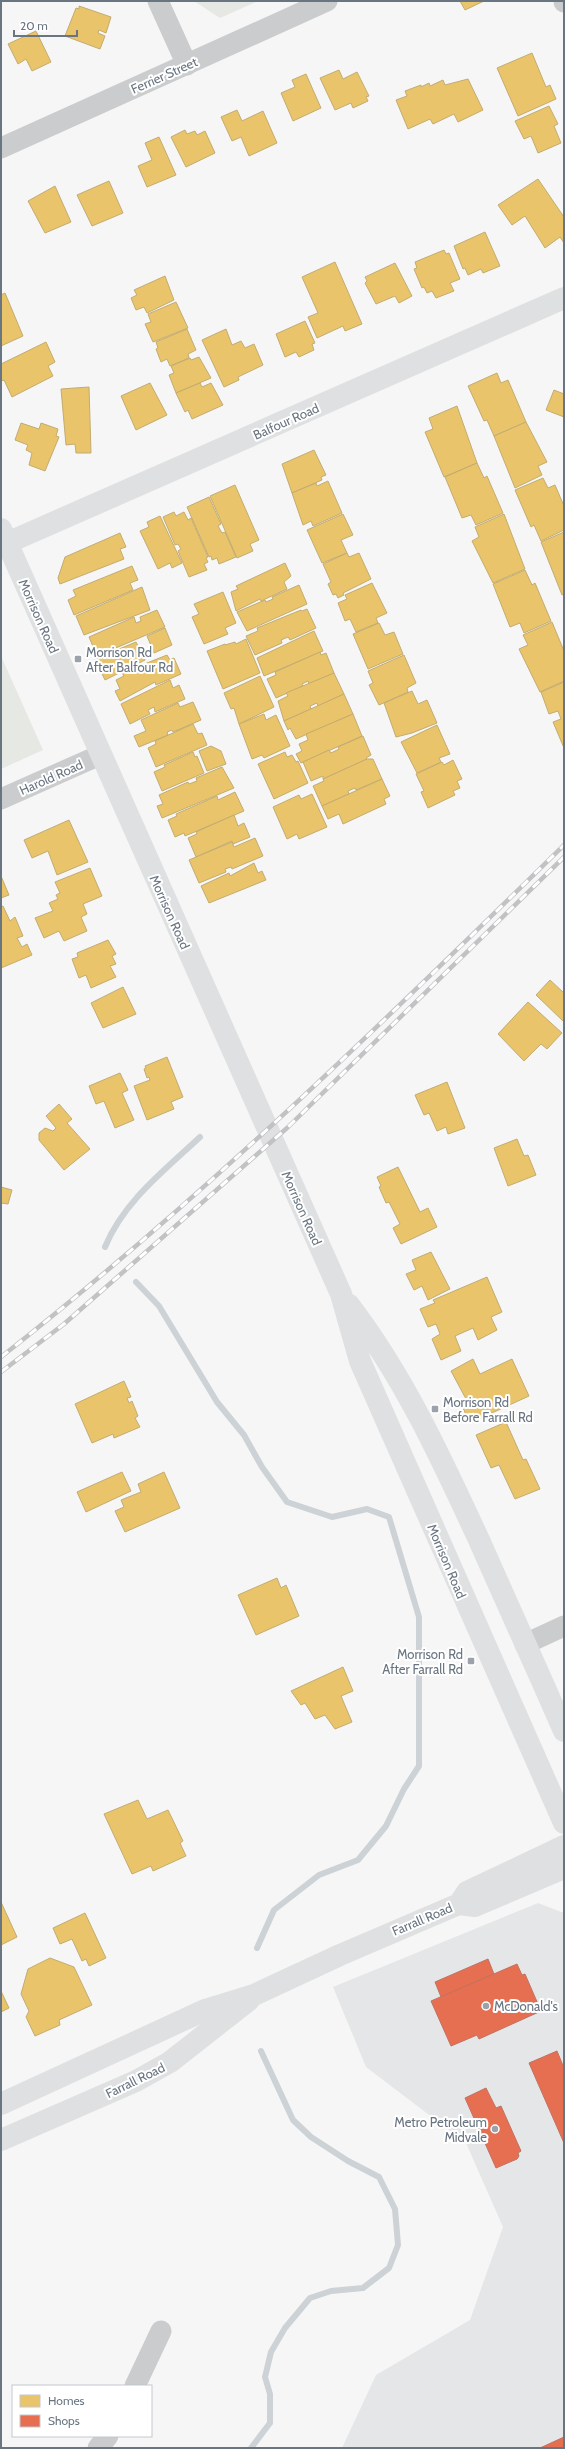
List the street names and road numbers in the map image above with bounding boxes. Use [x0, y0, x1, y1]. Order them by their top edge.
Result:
street label: Ferrier Street [128, 53, 200, 97]
street label: Balfour Road [251, 399, 321, 443]
street label: Morrison Road [16, 576, 62, 656]
street label: Harold Road [17, 756, 85, 798]
street label: Morrison Road [147, 872, 193, 952]
street label: Morrison Road [279, 1168, 325, 1248]
street label: Morrison Road [424, 1521, 470, 1601]
street label: Farrall Road [389, 1899, 455, 1939]
street label: Farrall Road [103, 2059, 167, 2101]

